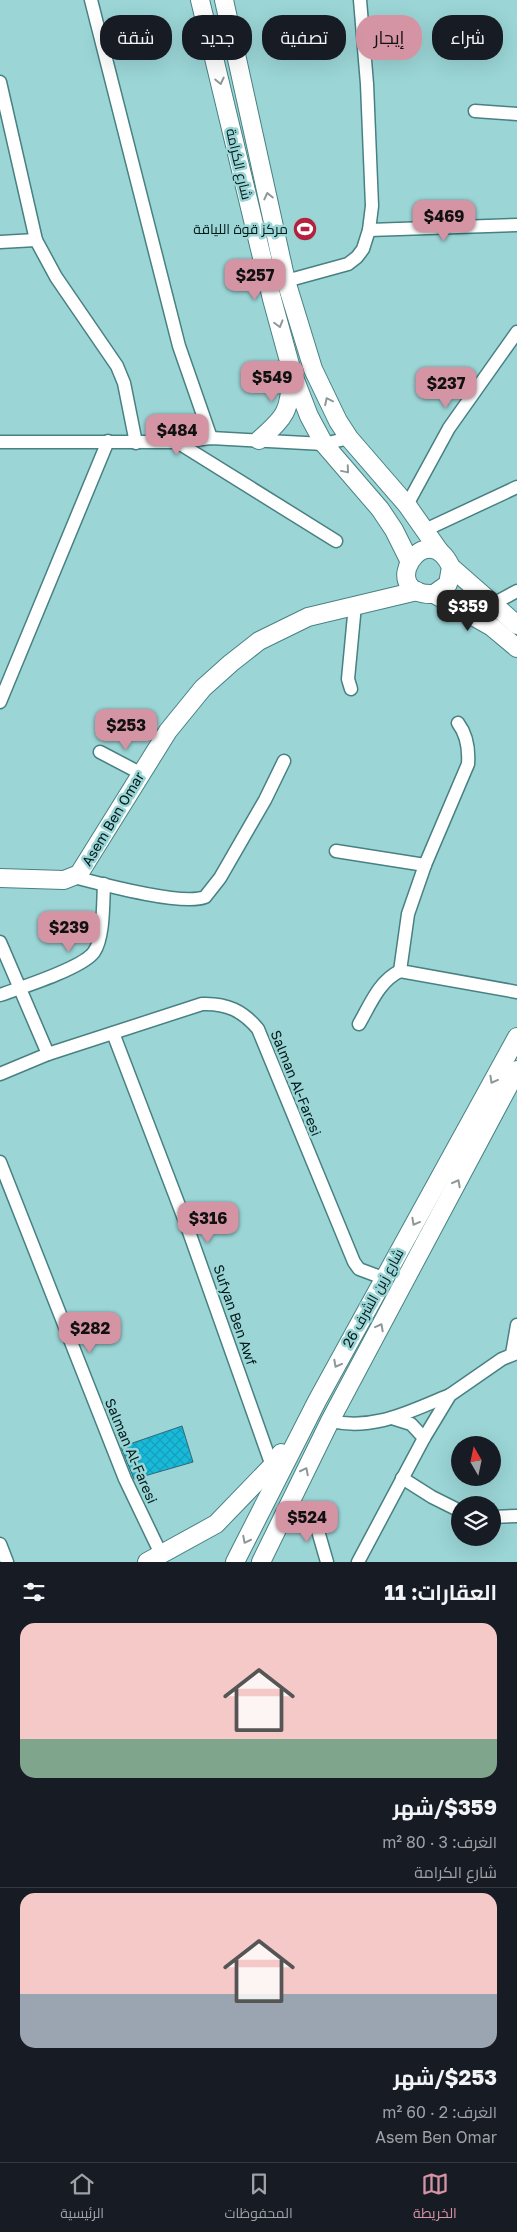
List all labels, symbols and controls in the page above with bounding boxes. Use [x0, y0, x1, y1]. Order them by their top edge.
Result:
chip: شقة [100, 15, 172, 60]
chip: جديد [182, 15, 252, 60]
chip: تصفية [262, 15, 346, 60]
chip: إيجار [356, 15, 422, 60]
chip: شراء [432, 15, 503, 60]
one-way arrow [214, 77, 225, 86]
street label: شارع الكرامة [222, 127, 256, 201]
one-way arrow [263, 191, 273, 200]
pin: $469 [414, 200, 474, 242]
text: $469 [423, 206, 465, 226]
sports icon: مركز قوة اللياقة [292, 216, 318, 242]
place label: مركز قوة اللياقة [193, 220, 288, 237]
pin: $257 [225, 258, 285, 301]
text: $257 [236, 265, 274, 285]
one-way arrow [273, 320, 283, 328]
pin: $549 [242, 360, 302, 403]
pin: $237 [416, 366, 476, 409]
text: $549 [252, 367, 292, 387]
text: $237 [427, 373, 465, 393]
one-way arrow [324, 397, 335, 406]
pin: $484 [147, 414, 207, 456]
text: $484 [157, 420, 197, 440]
one-way arrow [341, 464, 349, 473]
pin: $359 [438, 590, 498, 632]
text: $359 [448, 596, 488, 616]
pin: $253 [96, 708, 156, 751]
text: $253 [106, 715, 146, 735]
street label: Asem Ben Omar [78, 768, 148, 869]
pin: $239 [39, 910, 99, 953]
text: $239 [49, 917, 89, 937]
street label: Salman Al-Faresi [267, 1027, 325, 1138]
one-way arrow [490, 1074, 500, 1083]
one-way arrow [451, 1180, 461, 1189]
pin: $316 [178, 1202, 238, 1244]
text: $316 [189, 1208, 227, 1228]
one-way arrow [411, 1216, 421, 1225]
street label: شارع زين الشرف 26 [338, 1245, 408, 1351]
street label: Sufyan Ben Awf [210, 1262, 261, 1367]
pin: $282 [60, 1312, 120, 1354]
text: $282 [70, 1318, 110, 1338]
one-way arrow [374, 1323, 384, 1332]
one-way arrow [333, 1359, 343, 1368]
street label: Salman Al-Faresi [102, 1396, 161, 1506]
north arrow [451, 1436, 501, 1486]
map controls [451, 1436, 501, 1546]
one-way arrow [299, 1467, 309, 1476]
button: layers [451, 1496, 501, 1546]
pin: $524 [277, 1500, 337, 1543]
text: $524 [287, 1507, 327, 1527]
one-way arrow [242, 1535, 252, 1544]
icon: filters [20, 1578, 48, 1606]
text: العقارات: 11 [384, 1579, 497, 1605]
icon: home [214, 1655, 304, 1745]
text: $359/شهر [393, 1794, 497, 1820]
text: الغرف: 3 · 80 m² [382, 1832, 497, 1852]
text: شارع الكرامة [414, 1862, 497, 1882]
icon: home [214, 1926, 304, 2016]
text: $253/شهر [393, 2064, 497, 2090]
text: الغرف: 2 · 60 m² [382, 2102, 497, 2122]
text: Asem Ben Omar [375, 2127, 497, 2147]
tab: الرئيسية [60, 2170, 104, 2226]
tab: المحفوظات [225, 2170, 293, 2226]
tab: الخريطة [413, 2170, 457, 2226]

